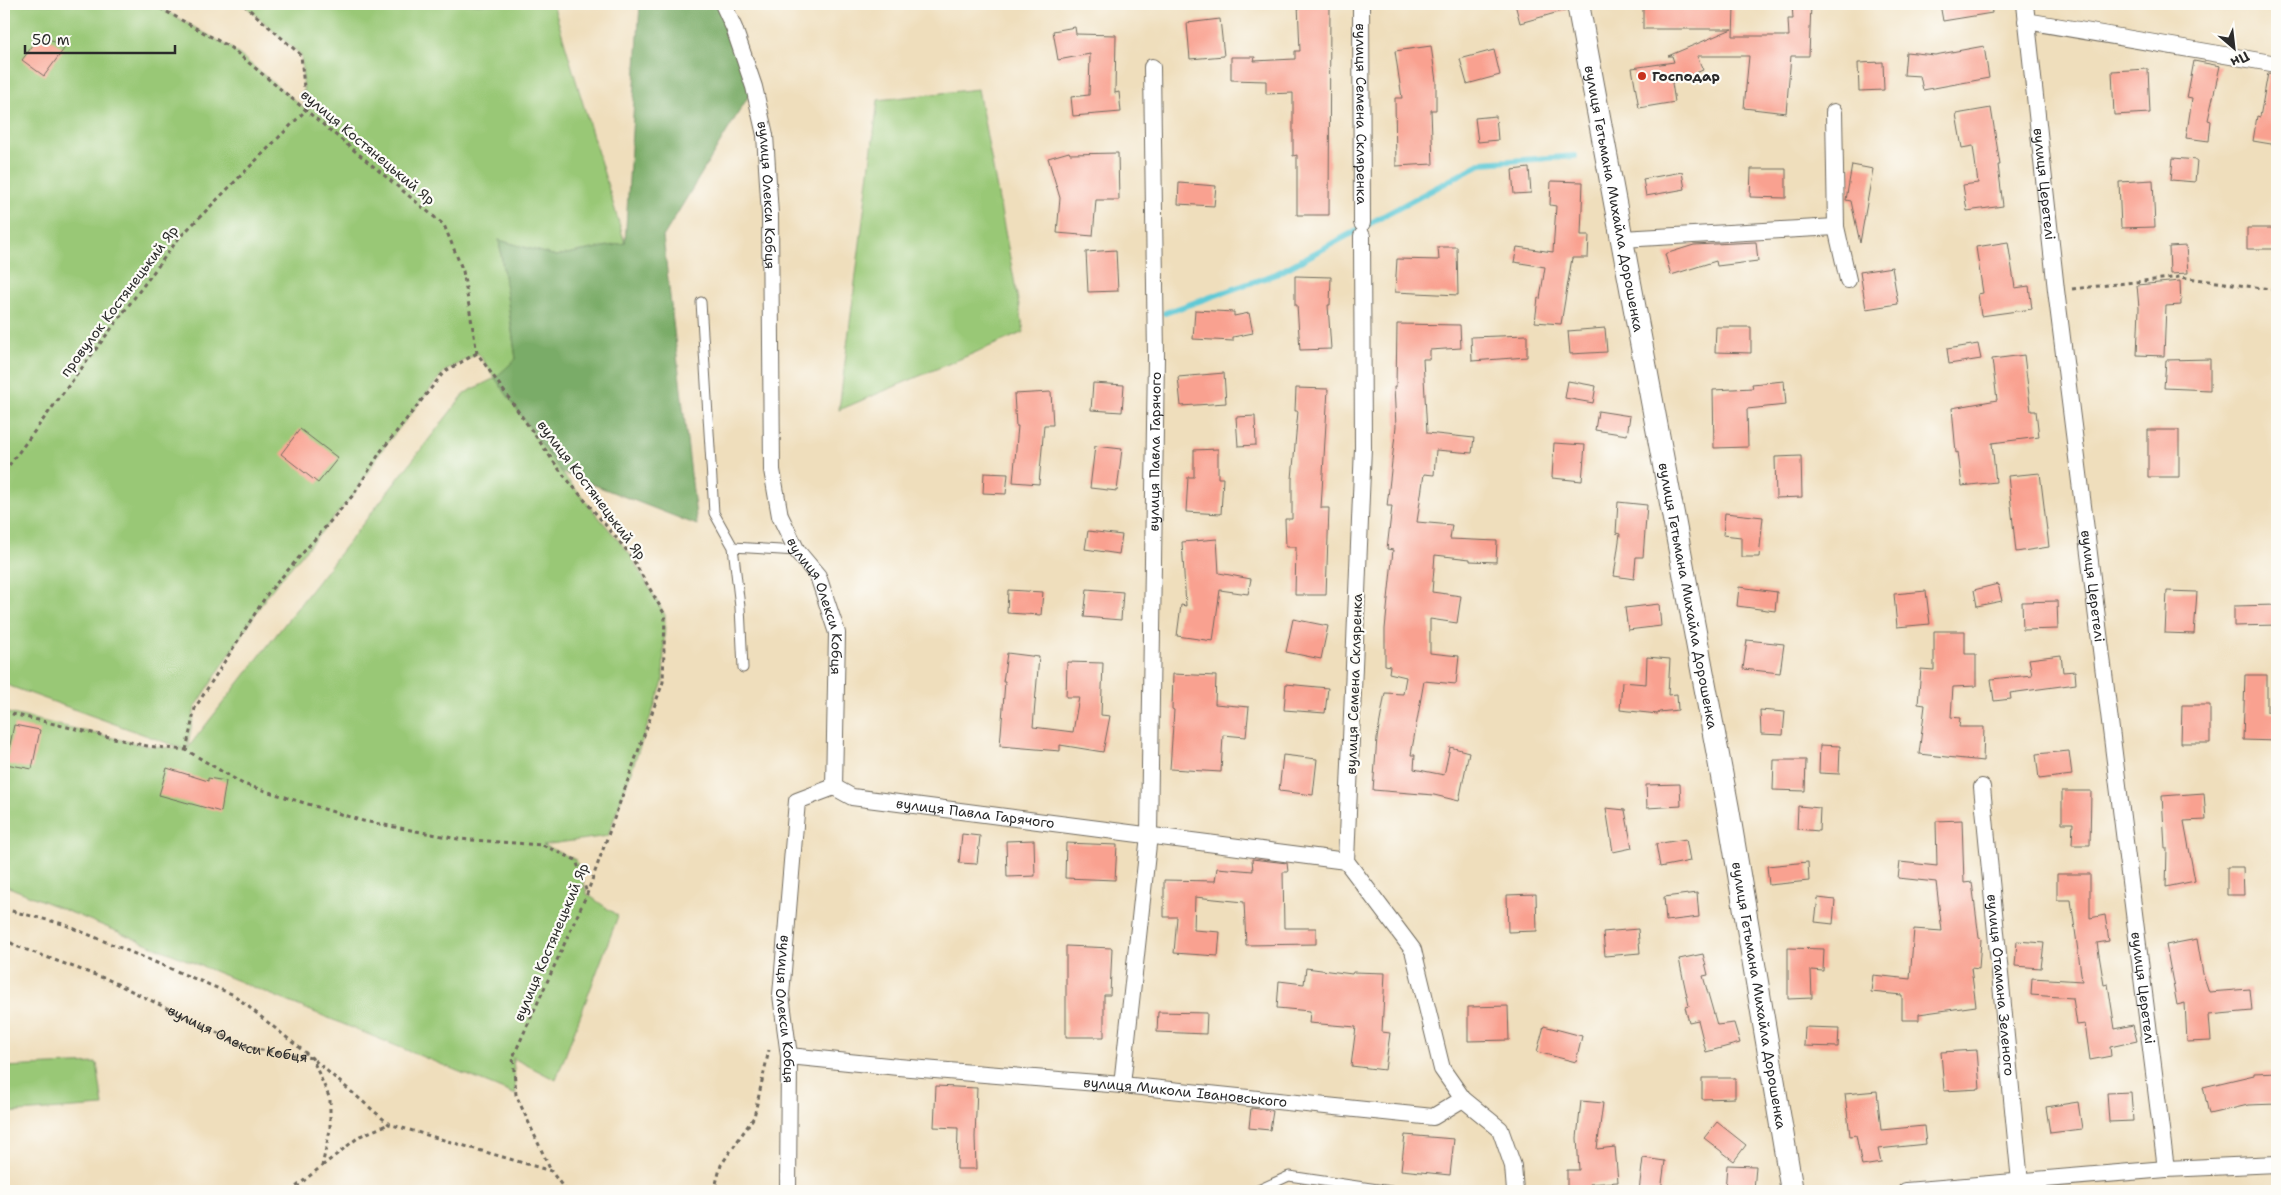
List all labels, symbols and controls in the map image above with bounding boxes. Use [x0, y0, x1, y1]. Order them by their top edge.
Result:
scale bar [25, 22, 175, 54]
north arrow [2208, 22, 2258, 72]
street label: вулиця Семена Скляренка [1352, 23, 1371, 205]
text: 50 m [32, 30, 70, 50]
text: Пн [2228, 47, 2252, 72]
street label: вулиця Гетьмана Михайла Дорошенка [1581, 64, 1648, 334]
place label: Господар [1652, 67, 1720, 85]
marker: Господар [1636, 70, 1648, 82]
street label: вулиця Костянецький Яр [297, 85, 439, 209]
street label: вулиця Олекси Кобця [753, 119, 779, 269]
street label: вулиця Церетелі [2029, 127, 2060, 241]
street label: провулок Костянецький Яр [56, 222, 182, 380]
street label: вулиця Павла Гарячого [1144, 372, 1165, 531]
street label: вулиця Костянецький Яр [534, 417, 650, 563]
street label: вулиця Гетьмана Михайла Дорошенка [1655, 461, 1722, 731]
street label: вулиця Церетелі [2077, 529, 2109, 643]
street label: вулиця Олекси Кобця [783, 534, 846, 675]
street label: вулиця Семена Скляренка [1342, 593, 1366, 775]
street label: вулиця Павла Гарячого [895, 794, 1056, 832]
street label: вулиця Костянецький Яр [509, 860, 593, 1024]
street label: вулиця Гетьмана Михайла Дорошенка [1728, 861, 1791, 1131]
street label: вулиця Отамана Зеленого [1983, 893, 2019, 1077]
street label: вулиця Церетелі [2127, 931, 2159, 1045]
street label: вулиця Олекси Кобця [772, 934, 798, 1083]
street label: вулиця Олекси Кобця [165, 1001, 309, 1066]
street label: вулиця Миколи Івановського [1083, 1073, 1288, 1111]

